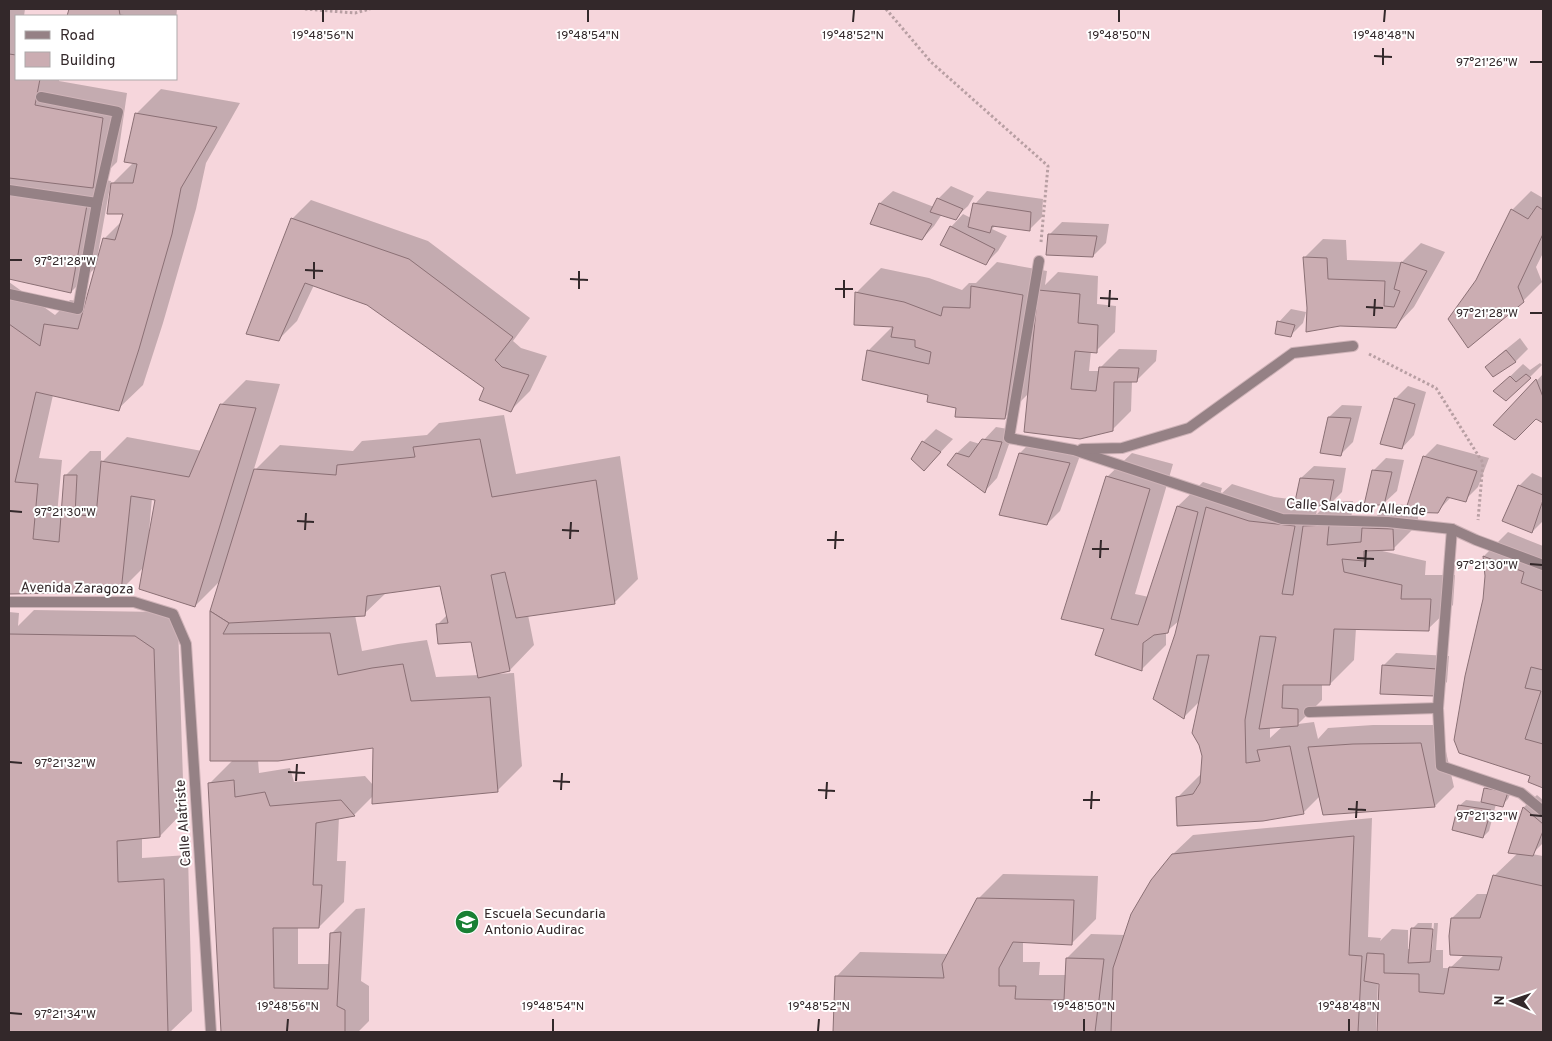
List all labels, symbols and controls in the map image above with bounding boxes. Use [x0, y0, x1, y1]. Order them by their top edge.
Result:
legend [15, 15, 178, 80]
text: Road [60, 27, 95, 46]
text: 19°48'56"N [292, 28, 354, 44]
text: 19°48'54"N [557, 28, 619, 44]
text: 19°48'52"N [822, 28, 884, 44]
text: 19°48'50"N [1088, 28, 1150, 44]
text: 19°48'48"N [1353, 28, 1415, 44]
text: Building [60, 52, 115, 71]
text: 97°21'26"W [1456, 55, 1518, 71]
text: 97°21'28"W [34, 254, 96, 270]
text: 97°21'28"W [1456, 306, 1518, 322]
street label: Calle Salvador Allende [1286, 496, 1426, 520]
text: 97°21'30"W [34, 505, 96, 521]
text: 97°21'30"W [1456, 558, 1518, 574]
street label: Avenida Zaragoza [20, 580, 134, 598]
text: 97°21'32"W [34, 756, 96, 772]
street label: Calle Alatriste [172, 779, 196, 867]
text: 97°21'32"W [1456, 809, 1518, 825]
place label: Escuela Secundaria Antonio Audirac [484, 906, 606, 939]
school or university icon: Escuela Secundaria Antonio Audirac [454, 909, 480, 935]
north arrow [1487, 976, 1537, 1026]
text: N [1492, 995, 1509, 1006]
text: 19°48'56"N [257, 999, 319, 1015]
text: 19°48'54"N [522, 999, 584, 1015]
text: 19°48'52"N [788, 999, 850, 1015]
text: 19°48'50"N [1053, 999, 1115, 1015]
text: 19°48'48"N [1318, 999, 1380, 1015]
text: 97°21'34"W [34, 1007, 96, 1023]

